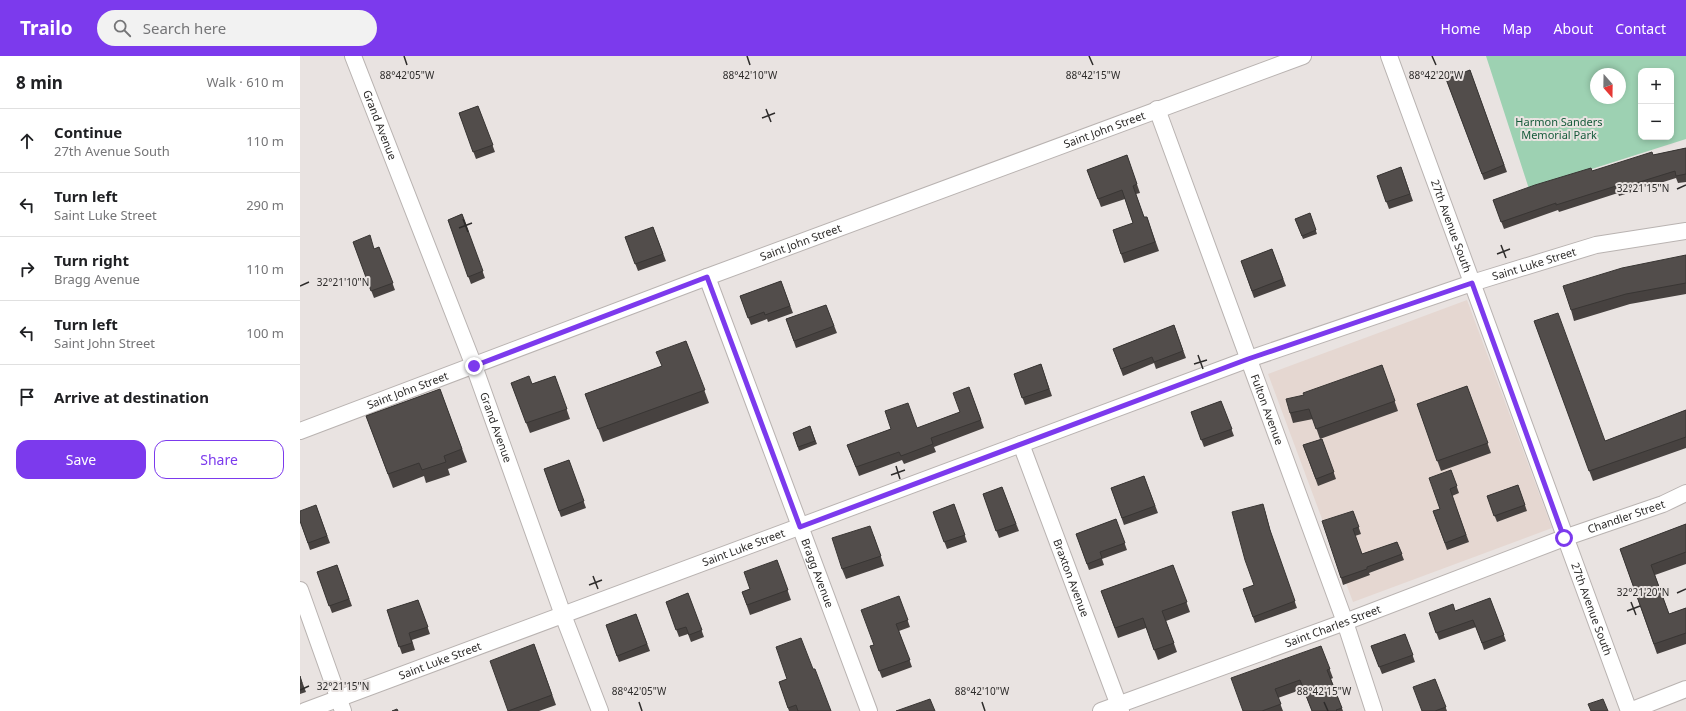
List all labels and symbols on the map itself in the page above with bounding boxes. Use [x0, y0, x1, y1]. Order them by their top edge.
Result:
text: 88°42'05"W [380, 68, 435, 82]
text: 88°42'10"W [723, 68, 778, 82]
text: 88°42'15"W [1066, 68, 1121, 82]
text: 88°42'20"W [1409, 68, 1464, 82]
north arrow [1590, 68, 1626, 104]
street label: Grand Avenue [360, 88, 401, 162]
street label: Saint John Street [1061, 107, 1147, 151]
park label: Harmon Sanders Memorial Park [1515, 114, 1603, 142]
street label: 27th Avenue South [1428, 177, 1476, 274]
text: 32°21'15"N [1617, 181, 1669, 195]
street label: Saint John Street [758, 220, 843, 264]
street label: Saint Luke Street [1490, 244, 1578, 283]
text: 32°21'10"N [317, 275, 369, 289]
route end [465, 357, 483, 375]
street label: Saint John Street [365, 368, 450, 412]
street label: Fulton Avenue [1248, 372, 1287, 447]
street label: Grand Avenue [477, 390, 516, 464]
street label: Chandler Street [1585, 496, 1667, 536]
street label: Saint Luke Street [700, 525, 787, 569]
route start [1555, 529, 1573, 547]
street label: Bragg Avenue [798, 536, 838, 610]
street label: Braxton Avenue [1050, 536, 1093, 619]
street label: 27th Avenue South [1568, 560, 1616, 658]
text: 32°21'20"N [1617, 585, 1669, 599]
street label: Saint Charles Street [1283, 601, 1383, 650]
street label: Saint Luke Street [396, 638, 483, 682]
text: 32°21'15"N [317, 679, 369, 693]
text: 88°42'05"W [612, 684, 667, 698]
text: 88°42'10"W [955, 684, 1010, 698]
text: 88°42'15"W [1297, 684, 1352, 698]

